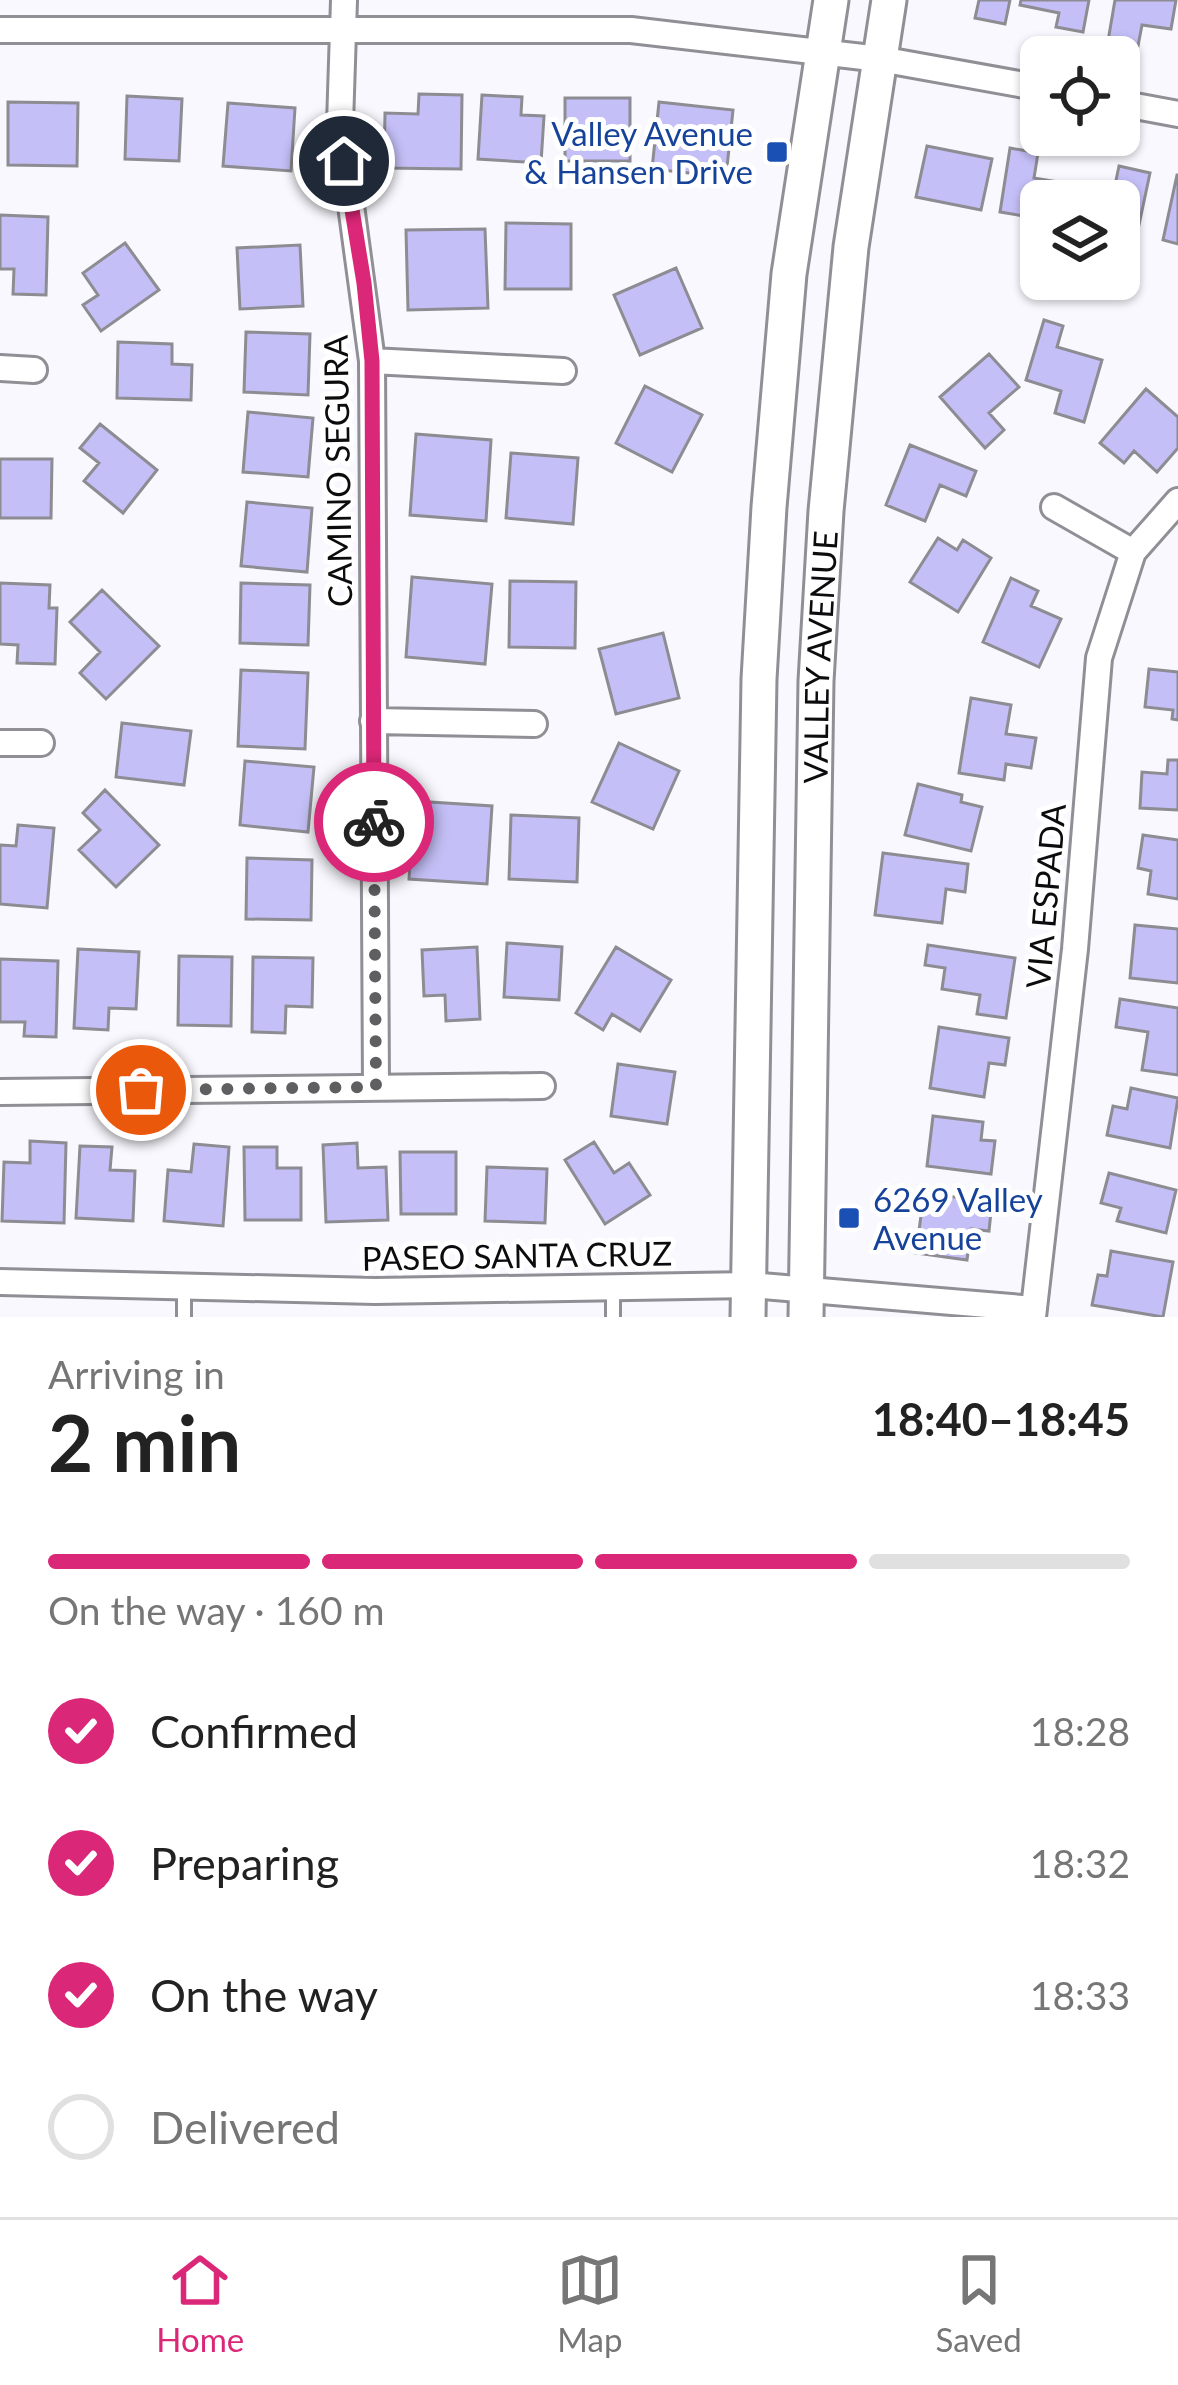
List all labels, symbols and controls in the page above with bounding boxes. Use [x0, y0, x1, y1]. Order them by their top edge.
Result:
map controls [1020, 36, 1140, 300]
button: locate [1020, 36, 1140, 156]
pin [293, 110, 395, 212]
place label: Valley Avenue & Hansen Drive [524, 113, 753, 191]
icon: home [311, 128, 377, 194]
marker: Valley Avenue & Hansen Drive [764, 139, 790, 165]
button: layers [1020, 180, 1140, 300]
street label: CAMINO SEGURA [315, 334, 359, 607]
street label: VALLEY AVENUE [794, 530, 845, 784]
courier [314, 762, 434, 882]
icon: bike [341, 789, 407, 855]
street label: VIA ESPADA [1017, 801, 1073, 990]
pin [90, 1039, 192, 1141]
icon: bag [108, 1057, 174, 1123]
place label: 6269 Valley Avenue [873, 1179, 1043, 1257]
marker: 6269 Valley Avenue [836, 1205, 862, 1231]
street label: PASEO SANTA CRUZ [361, 1232, 673, 1278]
text: Arriving in [48, 1351, 225, 1397]
text: 18:40–18:45 [872, 1392, 1130, 1446]
text: 2 min [48, 1395, 241, 1489]
text: On the way · 160 m [48, 1587, 385, 1633]
icon: check [48, 1698, 114, 1764]
text: Confirmed [150, 1704, 358, 1758]
text: 18:28 [1030, 1708, 1130, 1754]
icon: check [48, 1830, 114, 1896]
text: Preparing [150, 1836, 339, 1890]
text: 18:32 [1030, 1840, 1130, 1886]
icon: check [48, 1962, 114, 2028]
text: On the way [150, 1968, 378, 2022]
text: 18:33 [1030, 1972, 1130, 2018]
text: Delivered [150, 2100, 340, 2154]
tab: Home [156, 2247, 244, 2359]
tab: Map [557, 2247, 623, 2359]
tab: Saved [935, 2247, 1022, 2359]

